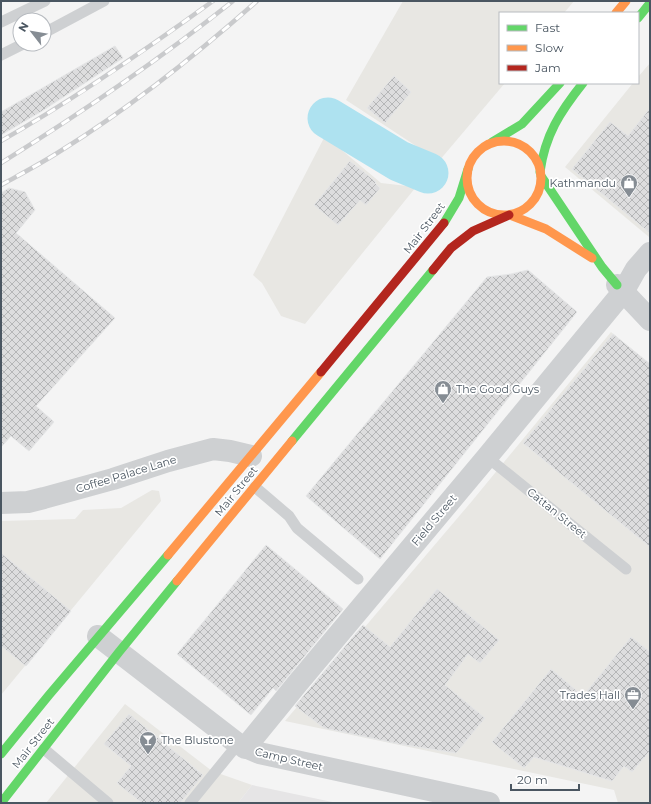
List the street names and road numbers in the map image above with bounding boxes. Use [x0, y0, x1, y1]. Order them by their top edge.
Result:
street label: Mair Street [400, 199, 448, 256]
street label: Coffee Palace Lane [74, 452, 178, 496]
street label: Mair Street [212, 463, 261, 519]
street label: Cattan Street [524, 485, 590, 542]
street label: Field Street [408, 491, 460, 549]
street label: Mair Street [9, 714, 57, 771]
street label: Camp Street [254, 744, 325, 774]

